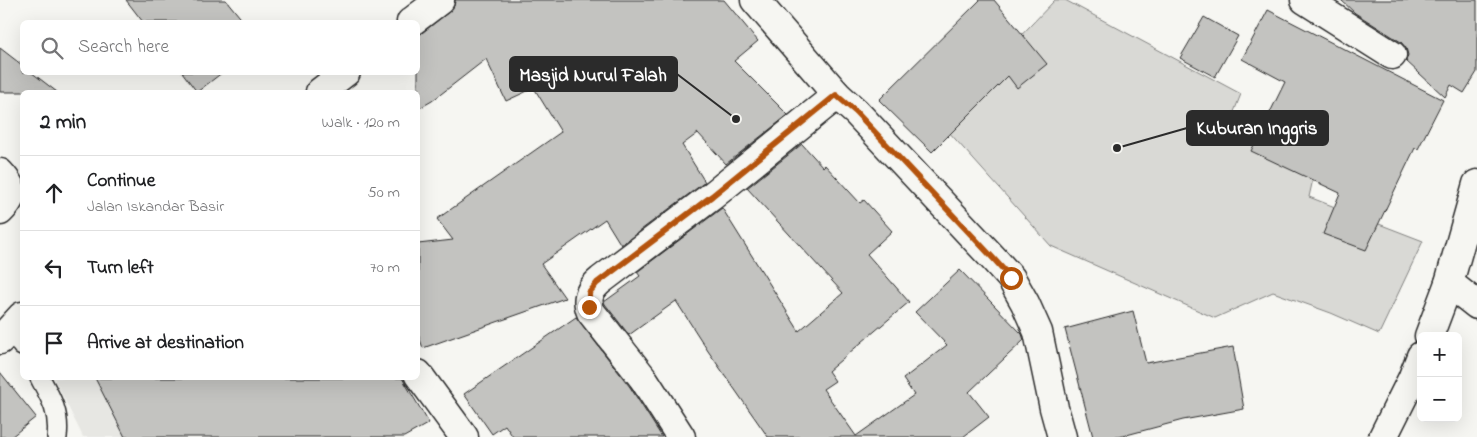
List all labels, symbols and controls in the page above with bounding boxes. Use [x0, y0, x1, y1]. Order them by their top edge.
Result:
search box [20, 20, 420, 75]
icon: search [38, 34, 66, 62]
text: Search here [78, 34, 169, 61]
callout: Masjid Nurul Falah [510, 57, 677, 91]
text: Masjid Nurul Falah [519, 63, 667, 90]
text: 2 min [40, 108, 86, 138]
text: Walk · 120 m [321, 111, 400, 135]
callout: Kuburan Inggris [1187, 111, 1328, 145]
text: Kuburan Inggris [1196, 116, 1318, 145]
text: Continue [87, 168, 155, 195]
icon: ahead [40, 179, 68, 207]
text: 50 m [368, 181, 400, 205]
text: Jalan Iskandar Basir [87, 195, 224, 219]
icon: left [40, 254, 68, 282]
text: Turn left [87, 255, 154, 282]
text: 70 m [370, 256, 400, 280]
route start [1000, 267, 1023, 290]
route end [578, 296, 601, 319]
icon: arrive [40, 329, 68, 357]
text: Arrive at destination [87, 330, 244, 357]
map controls [1417, 332, 1462, 422]
button: + [1417, 332, 1462, 377]
button: − [1417, 377, 1462, 422]

